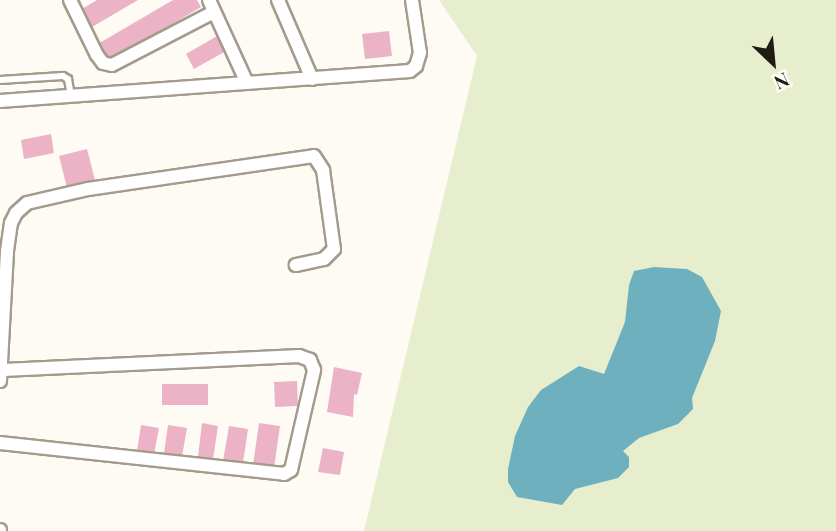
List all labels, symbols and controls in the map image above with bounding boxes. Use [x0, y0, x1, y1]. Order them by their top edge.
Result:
north arrow [738, 28, 808, 98]
text: N [770, 67, 794, 97]

